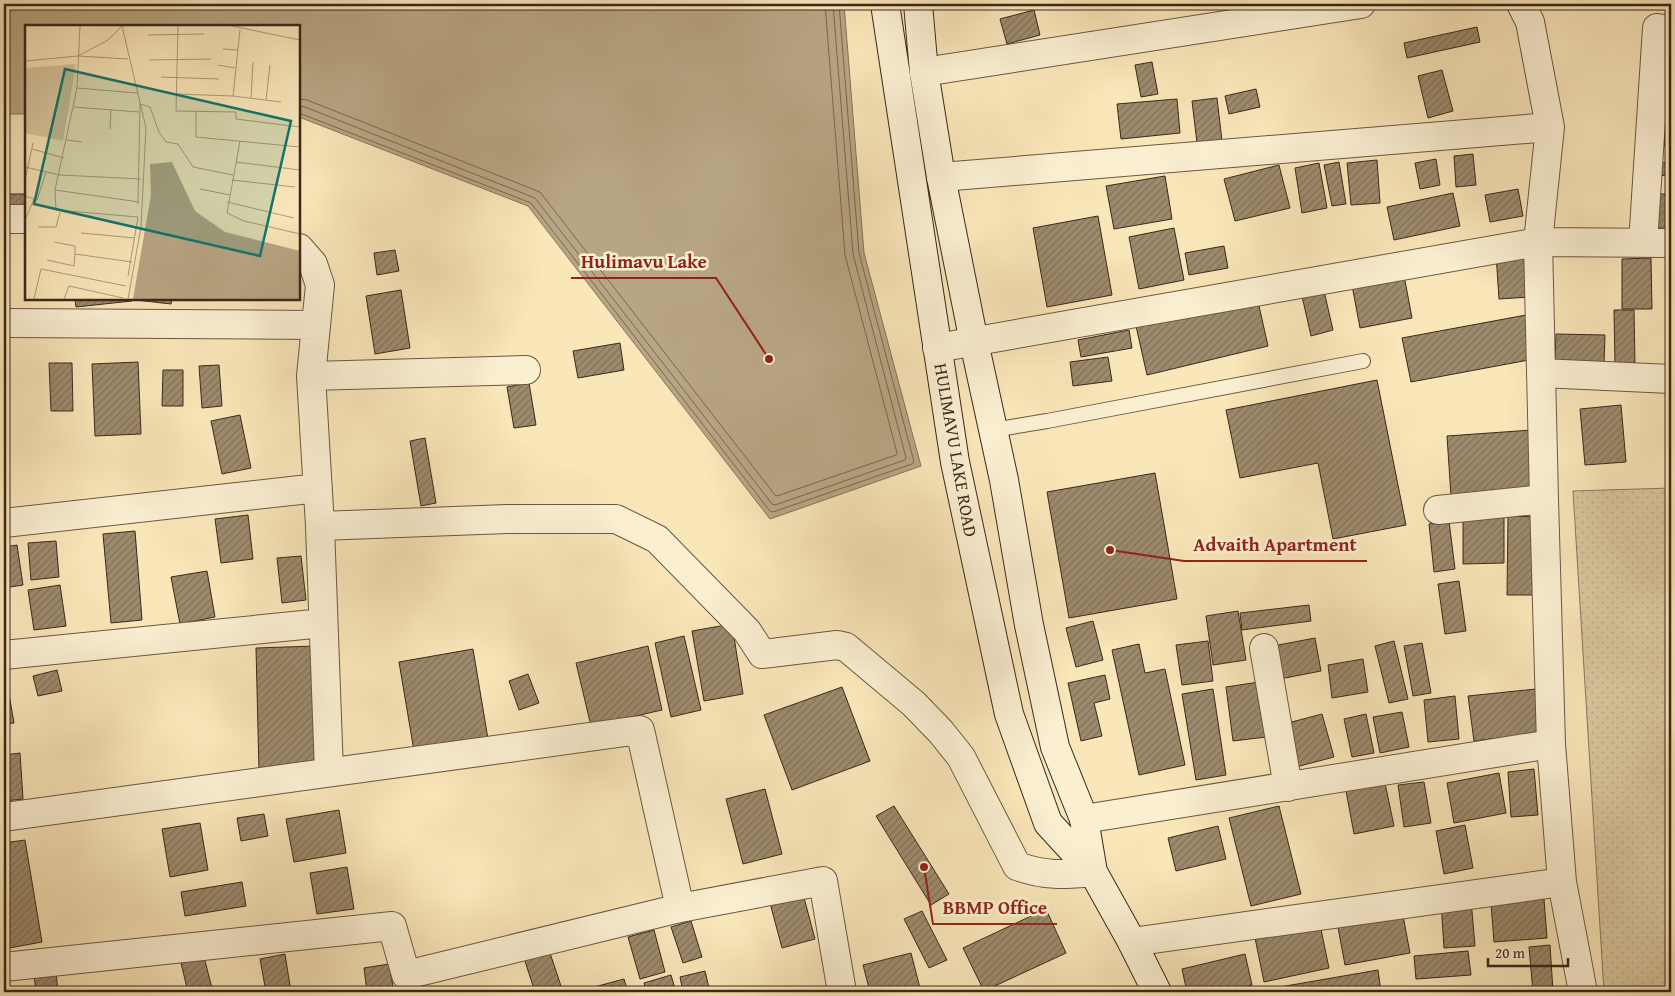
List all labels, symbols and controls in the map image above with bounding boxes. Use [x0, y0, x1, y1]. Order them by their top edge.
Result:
inset map [25, 25, 300, 300]
callout: Hulimavu Lake [571, 244, 716, 278]
text: Hulimavu Lake [581, 247, 707, 275]
street label: HULIMAVU LAKE ROAD [927, 361, 985, 539]
callout: Advaith Apartment [1184, 527, 1367, 561]
text: Advaith Apartment [1193, 530, 1357, 558]
callout: BBMP Office [933, 890, 1057, 924]
text: BBMP Office [943, 893, 1047, 921]
scale bar [1488, 936, 1568, 968]
text: 20 m [1495, 942, 1526, 963]

